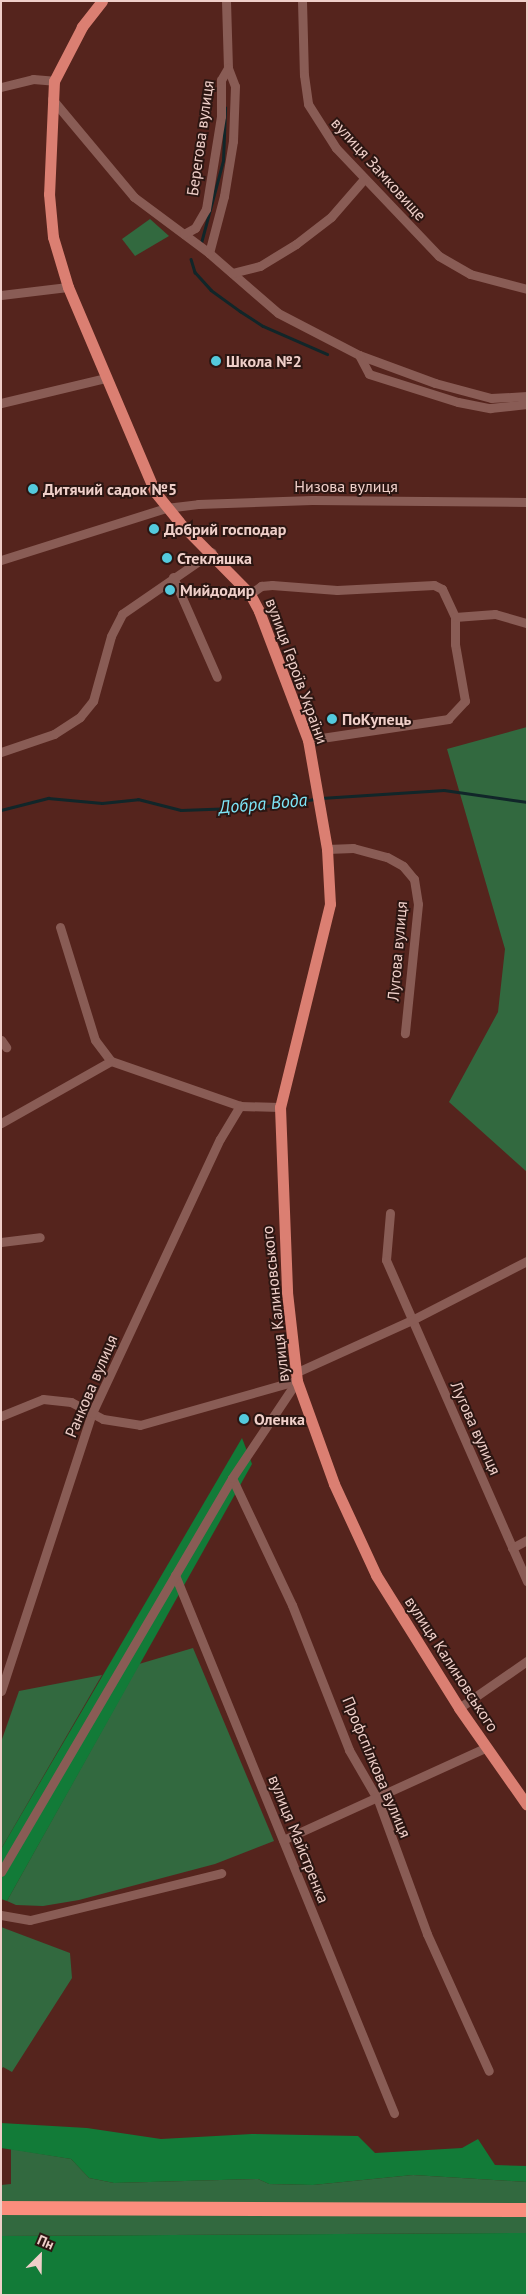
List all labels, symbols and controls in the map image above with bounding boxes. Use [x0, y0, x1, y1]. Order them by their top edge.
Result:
street label: Берегова вулиця [182, 79, 218, 197]
street label: вулиця Замковище [328, 113, 430, 225]
place label: Школа №2 [226, 351, 302, 371]
marker: Школа №2 [210, 355, 222, 367]
street label: Низова вулиця [294, 476, 398, 496]
place label: Дитячий садок №5 [43, 479, 177, 499]
marker: Дитячий садок №5 [27, 483, 39, 495]
place label: Добрий господар [164, 519, 286, 539]
marker: Добрий господар [148, 523, 160, 535]
place label: Стекляшка [177, 548, 252, 568]
marker: Стекляшка [161, 552, 173, 564]
place label: Мийдодир [180, 580, 254, 600]
marker: Мийдодир [164, 584, 176, 596]
street label: вулиця Героїв України [262, 595, 332, 747]
place label: ПоКупець [342, 709, 411, 729]
marker: ПоКупець [326, 713, 338, 725]
water label: Добра Вода [218, 789, 308, 819]
street label: Лугова вулиця [383, 900, 411, 1002]
street label: вулиця Калиновського [257, 1225, 293, 1383]
street label: Ранкова вулиця [61, 1332, 121, 1440]
street label: Лугова вулиця [447, 1378, 505, 1478]
place label: Оленка [254, 1409, 305, 1429]
marker: Оленка [238, 1413, 250, 1425]
street label: вулиця Калиновського [401, 1593, 503, 1735]
street label: Профспілкова вулиця [339, 1694, 415, 1840]
street label: вулиця Майстренка [265, 1772, 333, 1906]
north arrow [15, 2231, 65, 2281]
text: Пн [35, 2231, 57, 2254]

